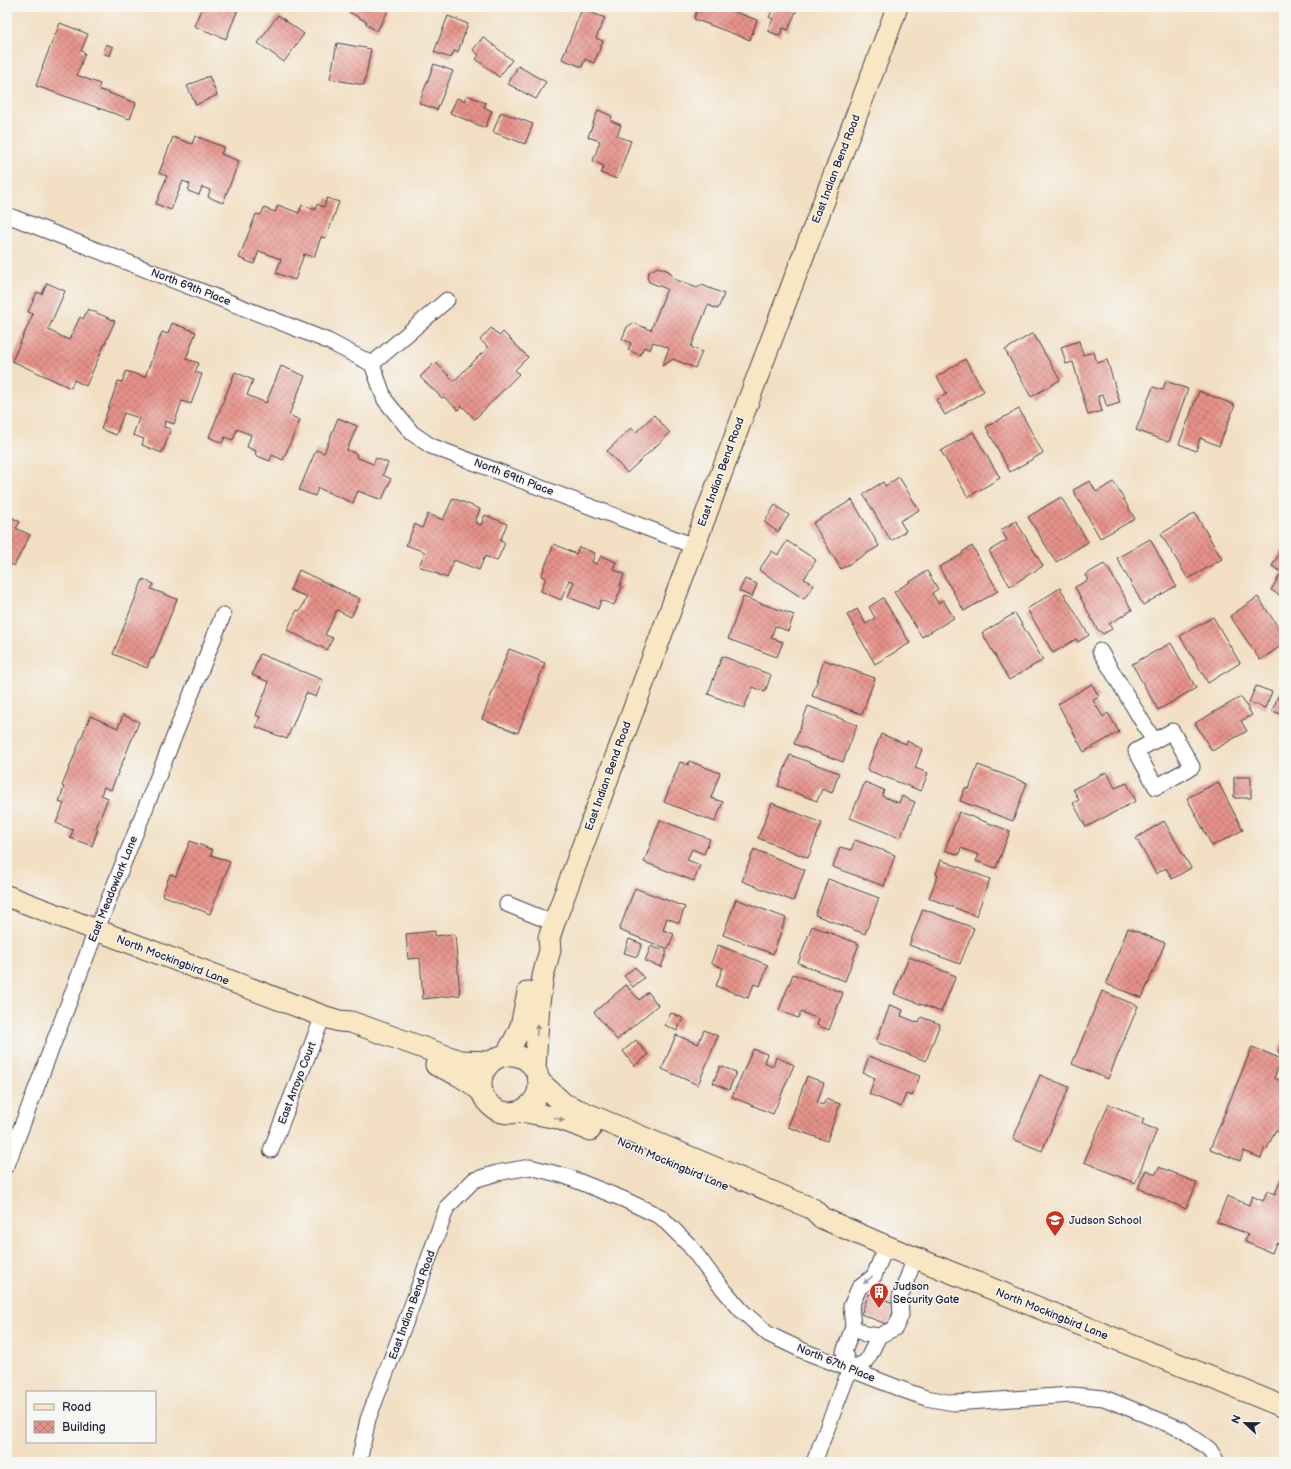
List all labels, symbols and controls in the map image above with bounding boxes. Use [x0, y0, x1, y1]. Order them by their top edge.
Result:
street label: East Indian Bend Road [809, 113, 863, 225]
street label: North 69th Place [149, 266, 233, 308]
street label: East Indian Bend Road [695, 416, 747, 528]
street label: North 69th Place [472, 456, 556, 498]
street label: East Indian Bend Road [582, 720, 634, 832]
street label: East Meadowlark Lane [86, 834, 140, 944]
street label: North Mockingbird Lane [115, 932, 232, 988]
one-way arrow [534, 1024, 541, 1036]
street label: East Arroyo Court [275, 1039, 319, 1126]
one-way arrow [554, 1116, 566, 1122]
street label: North Mockingbird Lane [615, 1135, 731, 1194]
school or university icon: Judson School [1044, 1209, 1066, 1237]
place label: Judson School [1069, 1214, 1141, 1227]
street label: East Indian Bend Road [386, 1249, 438, 1361]
one-way arrow [863, 1276, 874, 1285]
place label: Judson Security Gate [893, 1280, 960, 1306]
building icon: Judson Security Gate [868, 1281, 890, 1309]
street label: North Mockingbird Lane [994, 1286, 1110, 1343]
street label: North 67th Place [795, 1341, 878, 1385]
legend [26, 1391, 156, 1443]
text: Road [62, 1400, 91, 1415]
north arrow [1225, 1403, 1265, 1443]
text: N [1229, 1413, 1244, 1426]
text: Building [62, 1420, 106, 1435]

